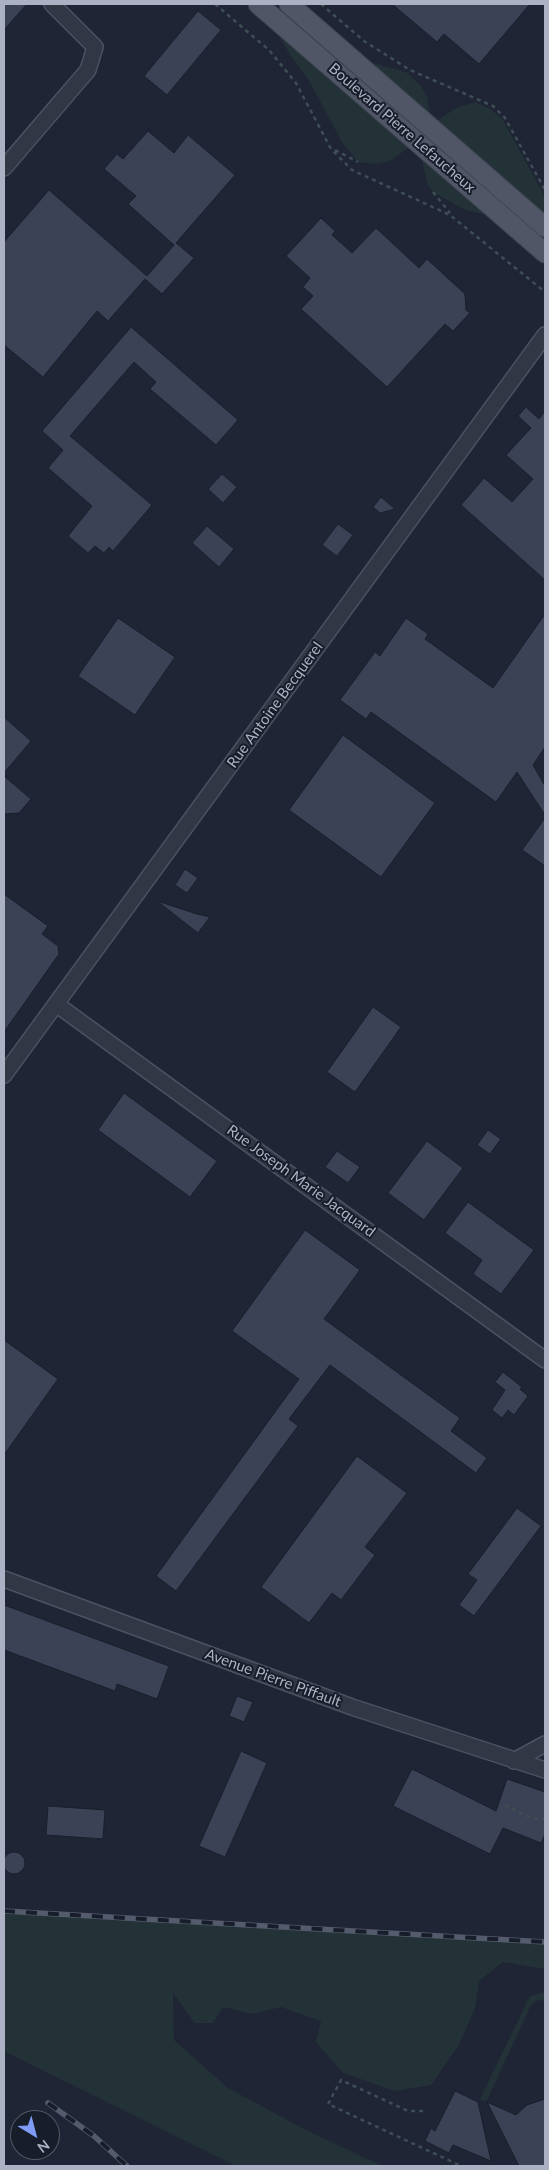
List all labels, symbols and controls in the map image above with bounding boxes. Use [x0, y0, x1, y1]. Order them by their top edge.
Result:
street label: Boulevard Pierre Lefaucheux [325, 59, 479, 197]
street label: Rue Antoine Becquerel [223, 639, 327, 771]
street label: Rue Joseph Marie Jacquard [223, 1121, 379, 1241]
street label: Avenue Pierre Piffault [202, 1645, 344, 1711]
north arrow [10, 2110, 60, 2160]
text: N [34, 2137, 53, 2157]

